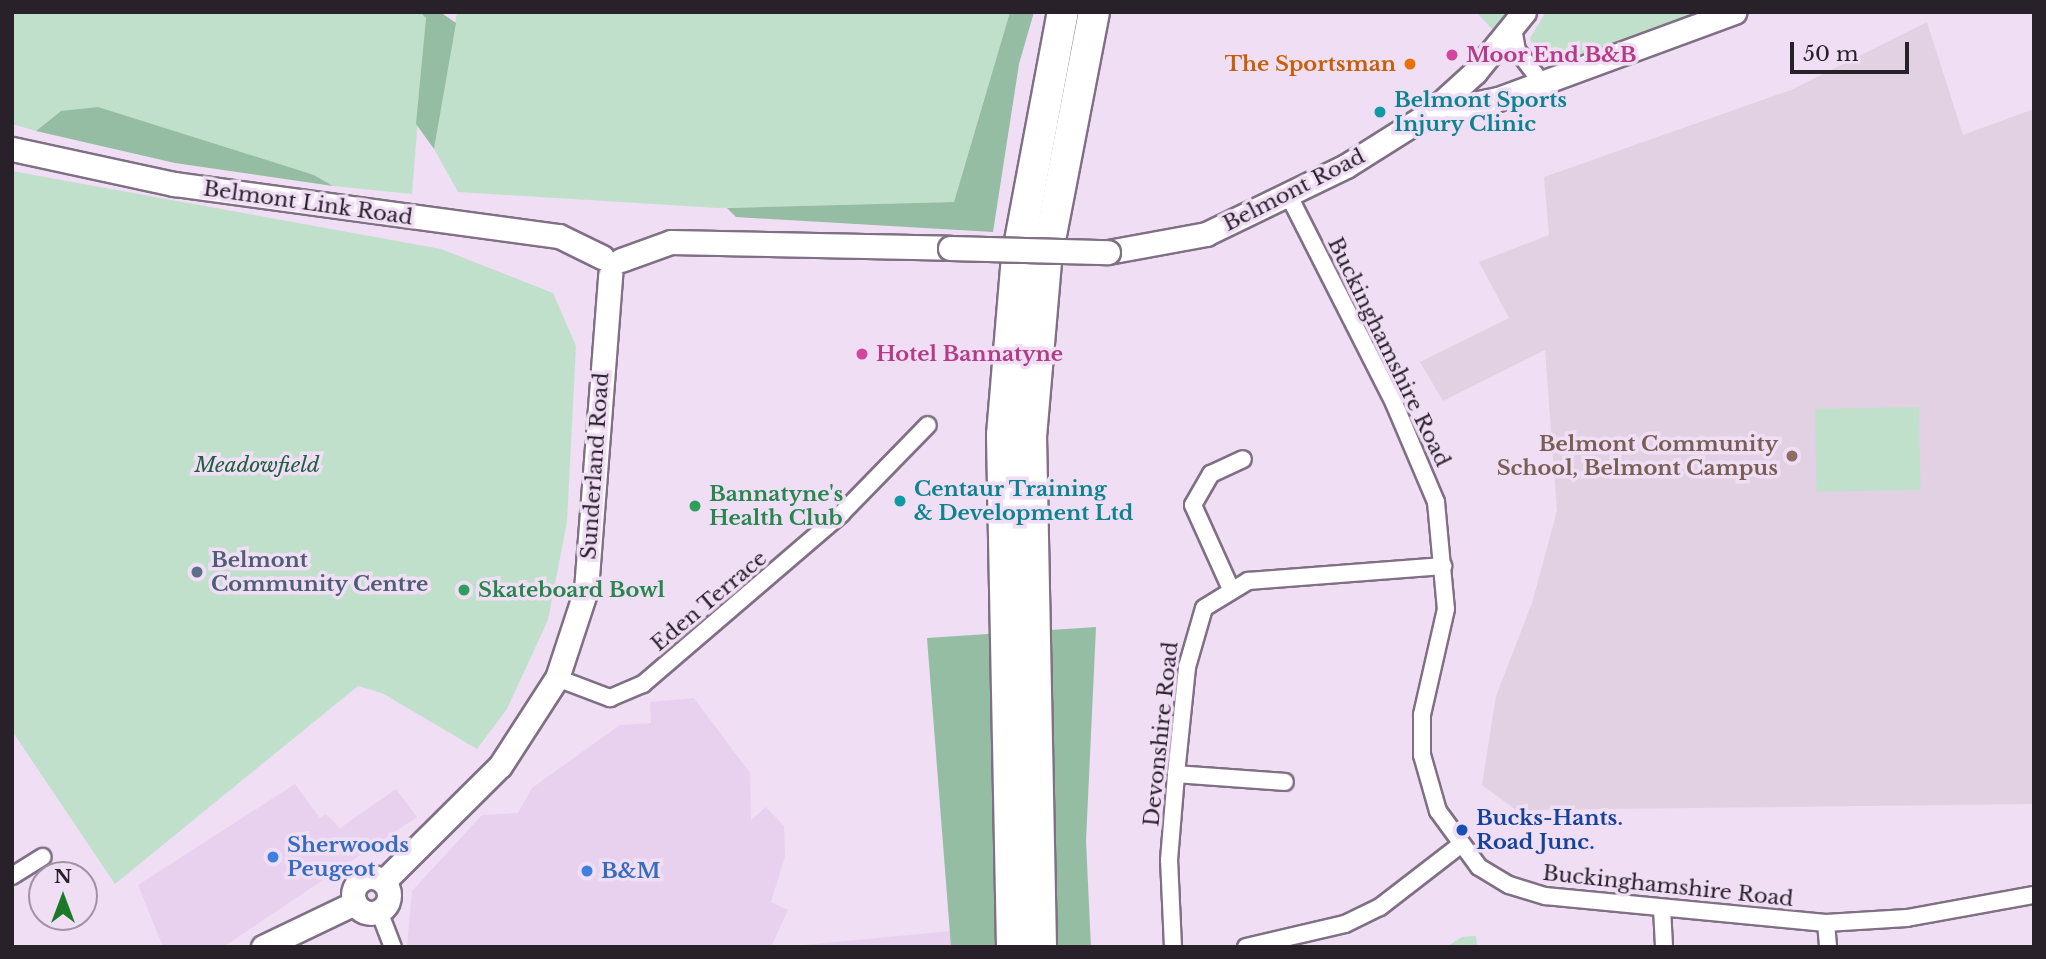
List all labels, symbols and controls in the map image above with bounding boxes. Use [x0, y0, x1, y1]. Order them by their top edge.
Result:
scale bar [1794, 28, 1913, 72]
text: 50 m [1803, 41, 1858, 67]
place label: Moor End B&B [1466, 42, 1637, 68]
marker: Moor End B&B [1444, 47, 1460, 63]
place label: The Sportsman [1225, 51, 1396, 77]
marker: The Sportsman [1402, 56, 1418, 72]
place label: Belmont Sports Injury Clinic [1394, 87, 1567, 137]
marker: Belmont Sports Injury Clinic [1372, 104, 1388, 120]
street label: Belmont Road [1219, 143, 1369, 237]
street label: Belmont Link Road [202, 176, 414, 230]
street label: Buckinghamshire Road [1322, 233, 1456, 471]
place label: Hotel Bannatyne [876, 341, 1063, 367]
marker: Hotel Bannatyne [854, 346, 870, 362]
street label: Sunderland Road [576, 372, 614, 560]
place label: Belmont Community School, Belmont Campus [1497, 431, 1778, 481]
marker: Belmont Community School, Belmont Campus [1784, 448, 1800, 464]
park label: Meadowfield [194, 452, 320, 478]
place label: Centaur Training & Development Ltd [914, 476, 1133, 526]
place label: Bannatyne's Health Club [709, 481, 843, 531]
marker: Centaur Training & Development Ltd [892, 493, 908, 509]
marker: Bannatyne's Health Club [687, 498, 703, 514]
street label: Eden Terrace [646, 545, 772, 657]
place label: Belmont Community Centre [211, 547, 429, 597]
marker: Belmont Community Centre [189, 564, 205, 580]
place label: Skateboard Bowl [478, 577, 665, 603]
marker: Skateboard Bowl [456, 582, 472, 598]
street label: Devonshire Road [1139, 640, 1183, 828]
place label: Bucks-Hants. Road Junc. [1476, 805, 1623, 855]
marker: Bucks-Hants. Road Junc. [1454, 822, 1470, 838]
place label: Sherwoods Peugeot [287, 832, 409, 882]
marker: Sherwoods Peugeot [265, 849, 281, 865]
place label: B&M [601, 858, 660, 884]
street label: Buckinghamshire Road [1541, 860, 1795, 912]
north arrow [28, 861, 98, 931]
marker: B&M [579, 863, 595, 879]
text: N [54, 865, 72, 888]

